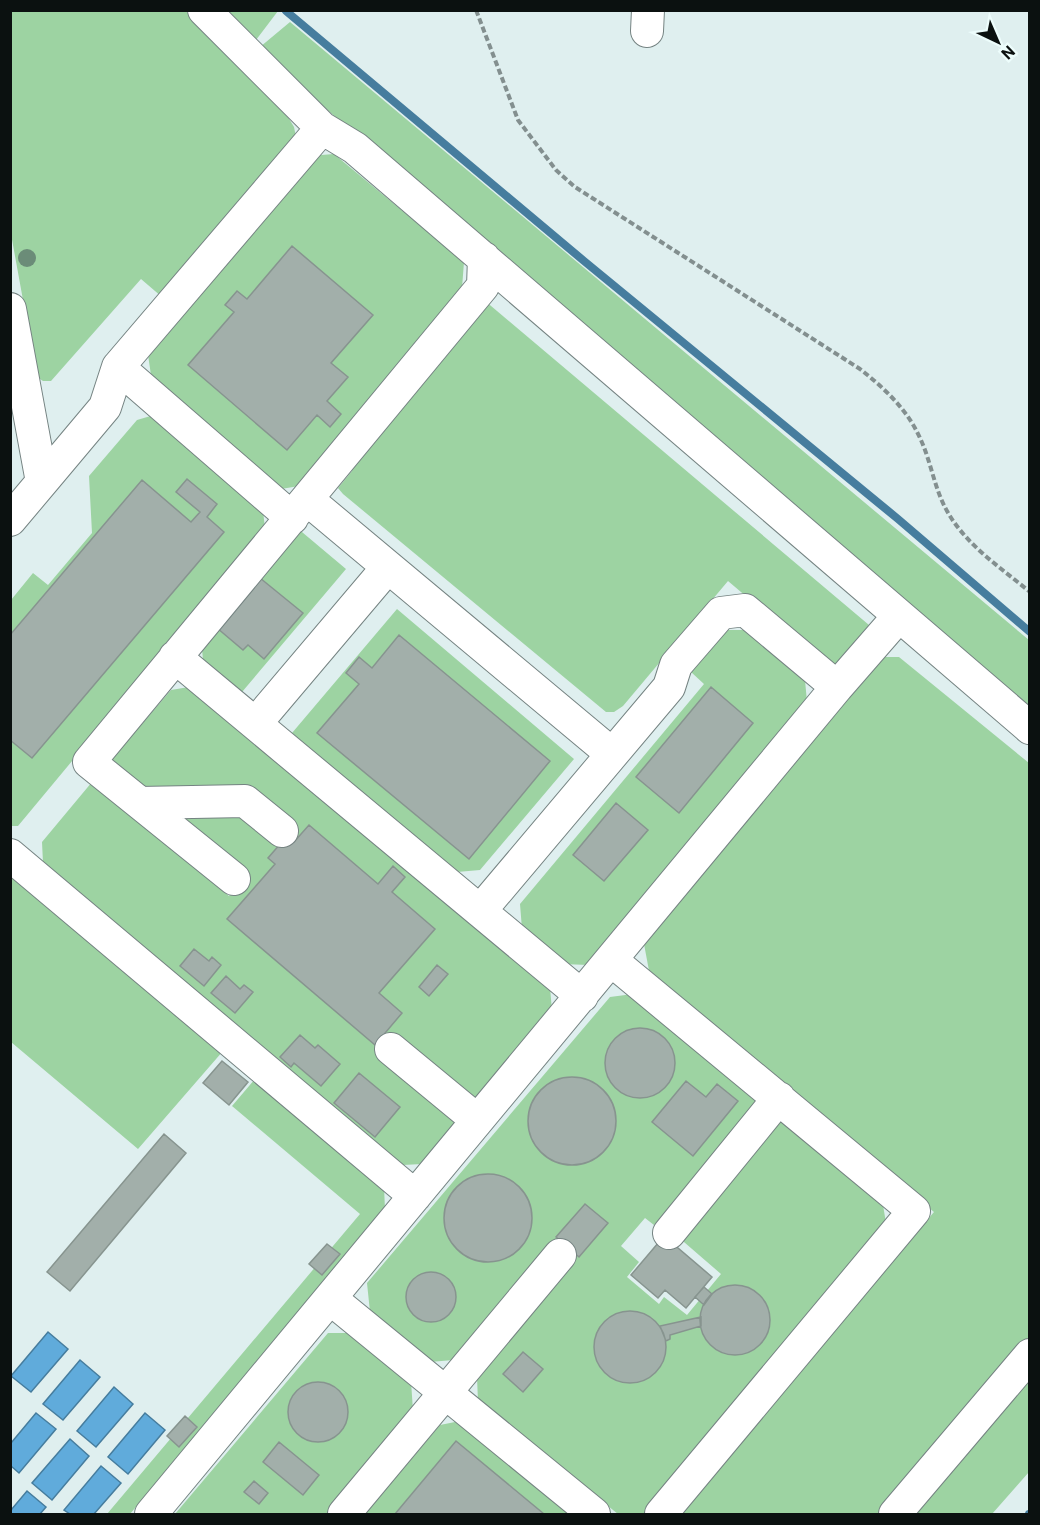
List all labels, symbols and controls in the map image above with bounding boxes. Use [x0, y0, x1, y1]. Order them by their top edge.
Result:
north arrow [968, 12, 1028, 72]
text: N [997, 42, 1019, 63]

